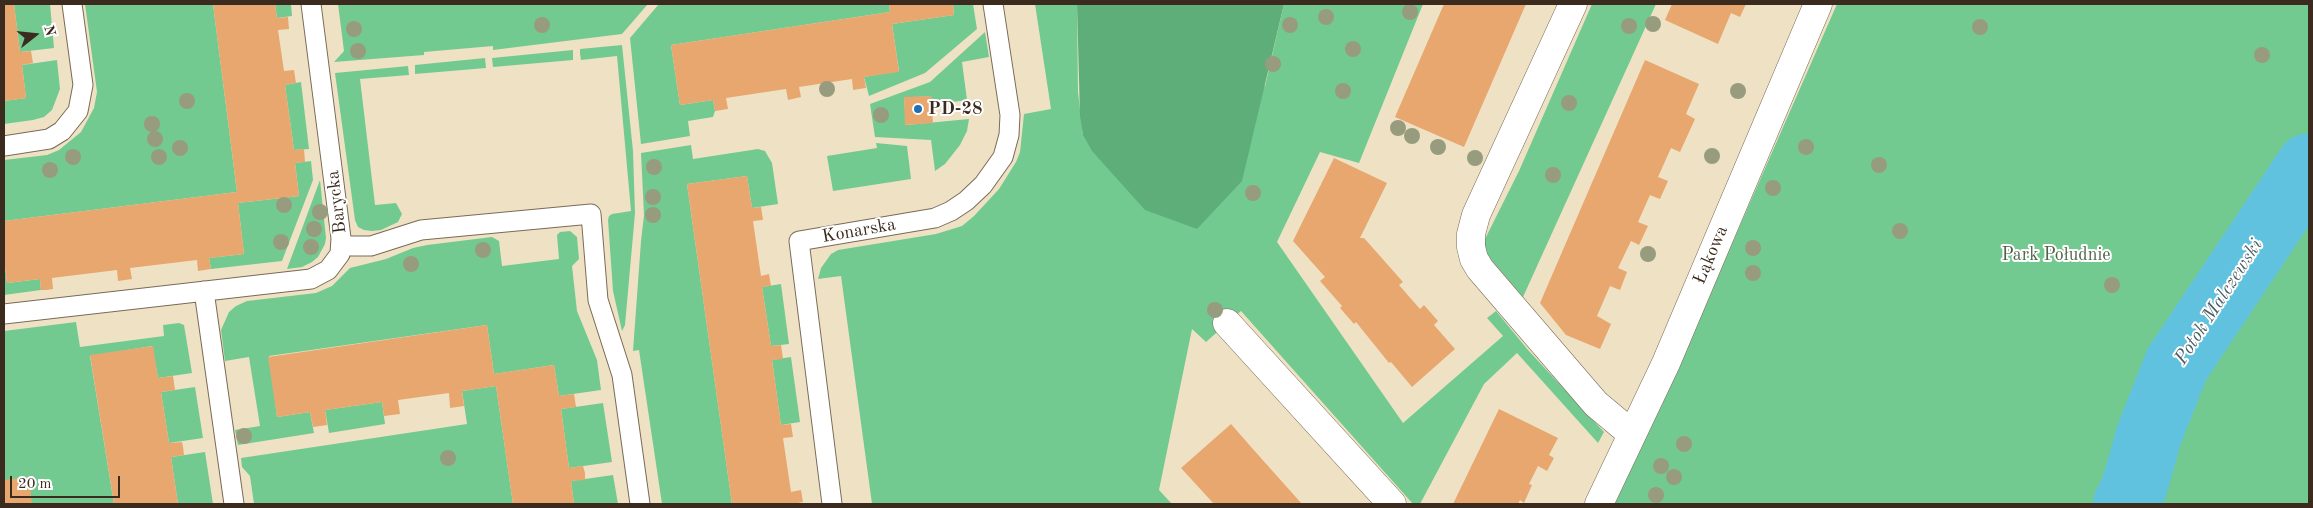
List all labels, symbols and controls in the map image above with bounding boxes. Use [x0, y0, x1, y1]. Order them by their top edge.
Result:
north arrow [10, 10, 60, 60]
text: N [41, 24, 58, 38]
place label: PD-28 [928, 98, 982, 120]
marker: PD-28 [912, 103, 924, 115]
street label: Barycka [322, 169, 352, 235]
street label: Konarska [820, 214, 898, 248]
street label: Łąkowa [1689, 222, 1733, 288]
water label: Potok Malczewski [2170, 235, 2268, 369]
park label: Park Południe [2001, 244, 2111, 266]
scale bar [12, 466, 122, 498]
text: 20 m [18, 477, 52, 492]

